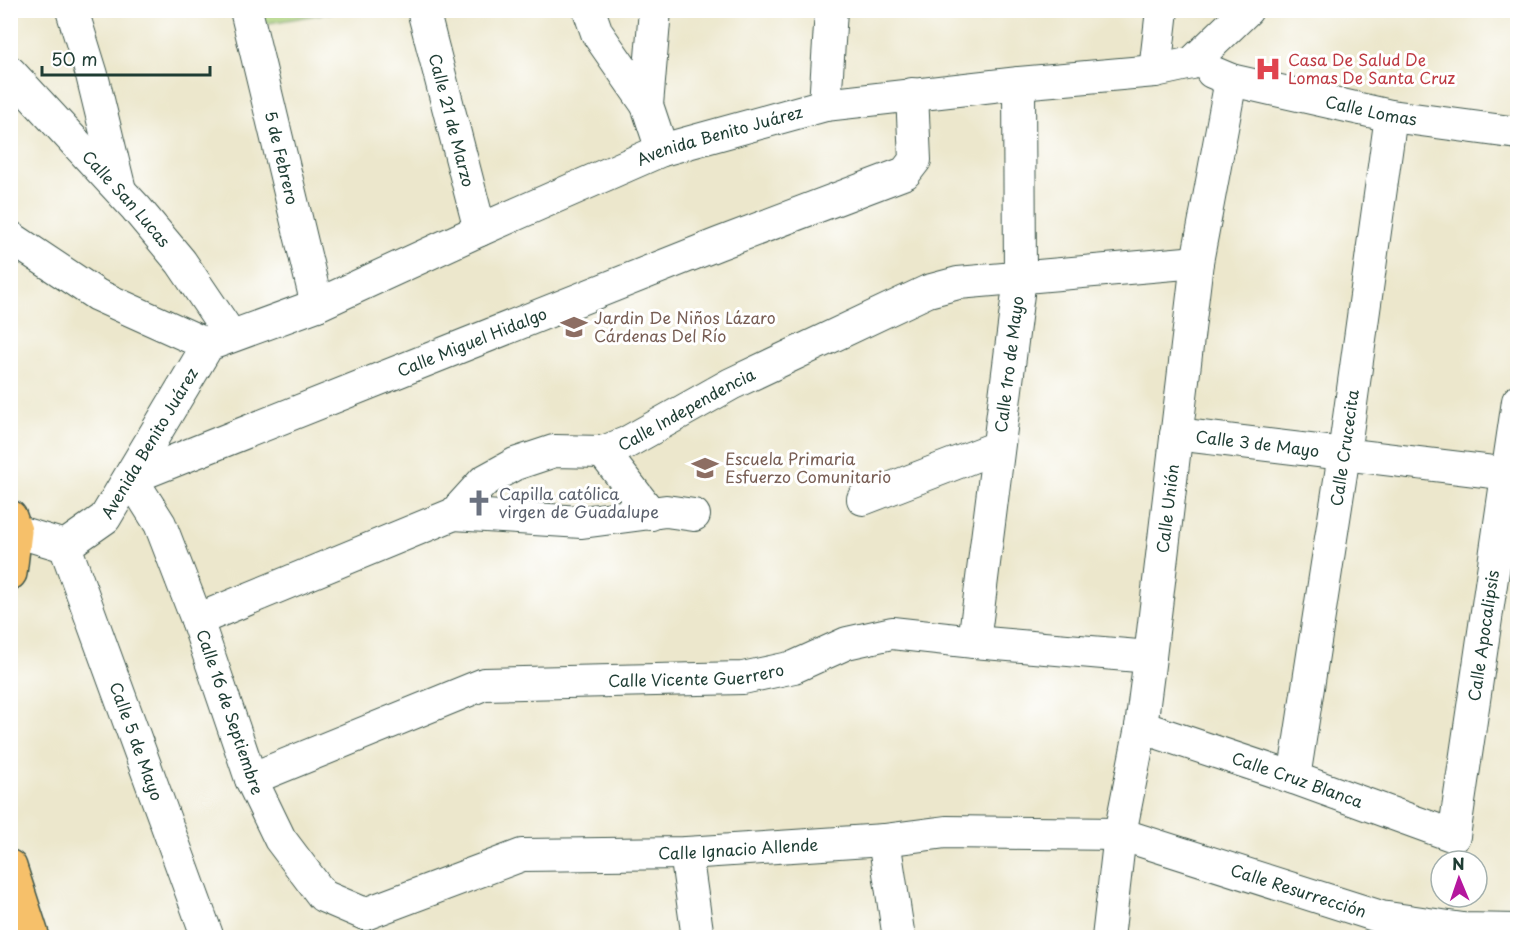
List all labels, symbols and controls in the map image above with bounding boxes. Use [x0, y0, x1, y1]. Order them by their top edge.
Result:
scale bar [42, 39, 210, 77]
text: 50 m [51, 45, 98, 72]
place label: Casa De Salud De Lomas De Santa Cruz [1288, 47, 1456, 89]
street label: Calle 21 de Marzo [424, 51, 481, 189]
hospital icon: Casa De Salud De Lomas De Santa Cruz [1253, 54, 1283, 84]
street label: Calle Lomas [1323, 89, 1418, 130]
street label: Avenida Benito Juárez [632, 99, 805, 171]
street label: 5 de Febrero [260, 108, 305, 207]
street label: Calle San Lucas [77, 144, 177, 252]
street label: Calle 1ro de Mayo [988, 294, 1029, 434]
street label: Calle Miguel Hidalgo [393, 300, 550, 382]
place label: Jardin De Niños Lázaro Cárdenas Del Río [594, 305, 776, 347]
school or university icon: Jardin De Niños Lázaro Cárdenas Del Río [559, 312, 589, 342]
street label: Calle Independencia [614, 361, 759, 456]
street label: Avenida Benito Juárez [94, 362, 203, 523]
street label: Calle Crucecita [1323, 388, 1364, 508]
street label: Calle 3 de Mayo [1194, 423, 1321, 462]
place label: Escuela Primaria Esfuerzo Comunitario [725, 446, 891, 488]
school or university icon: Escuela Primaria Esfuerzo Comunitario [690, 453, 720, 483]
street label: Calle Unión [1149, 462, 1184, 554]
place label: Capilla católica virgen de Guadalupe [499, 481, 659, 523]
church icon: Capilla católica virgen de Guadalupe [464, 488, 494, 518]
street label: Calle Apocalipsis [1461, 568, 1504, 703]
street label: Calle 16 de Septiembre [191, 626, 271, 798]
street label: Calle Vicente Guerrero [608, 657, 786, 692]
street label: Calle 5 de Mayo [105, 678, 170, 804]
street label: Calle Cruz Blanca [1229, 745, 1367, 813]
street label: Calle Ignacio Allende [658, 831, 819, 864]
north arrow [1429, 849, 1489, 909]
text: N [1452, 851, 1465, 875]
street label: Calle Resurrección [1228, 857, 1370, 923]

